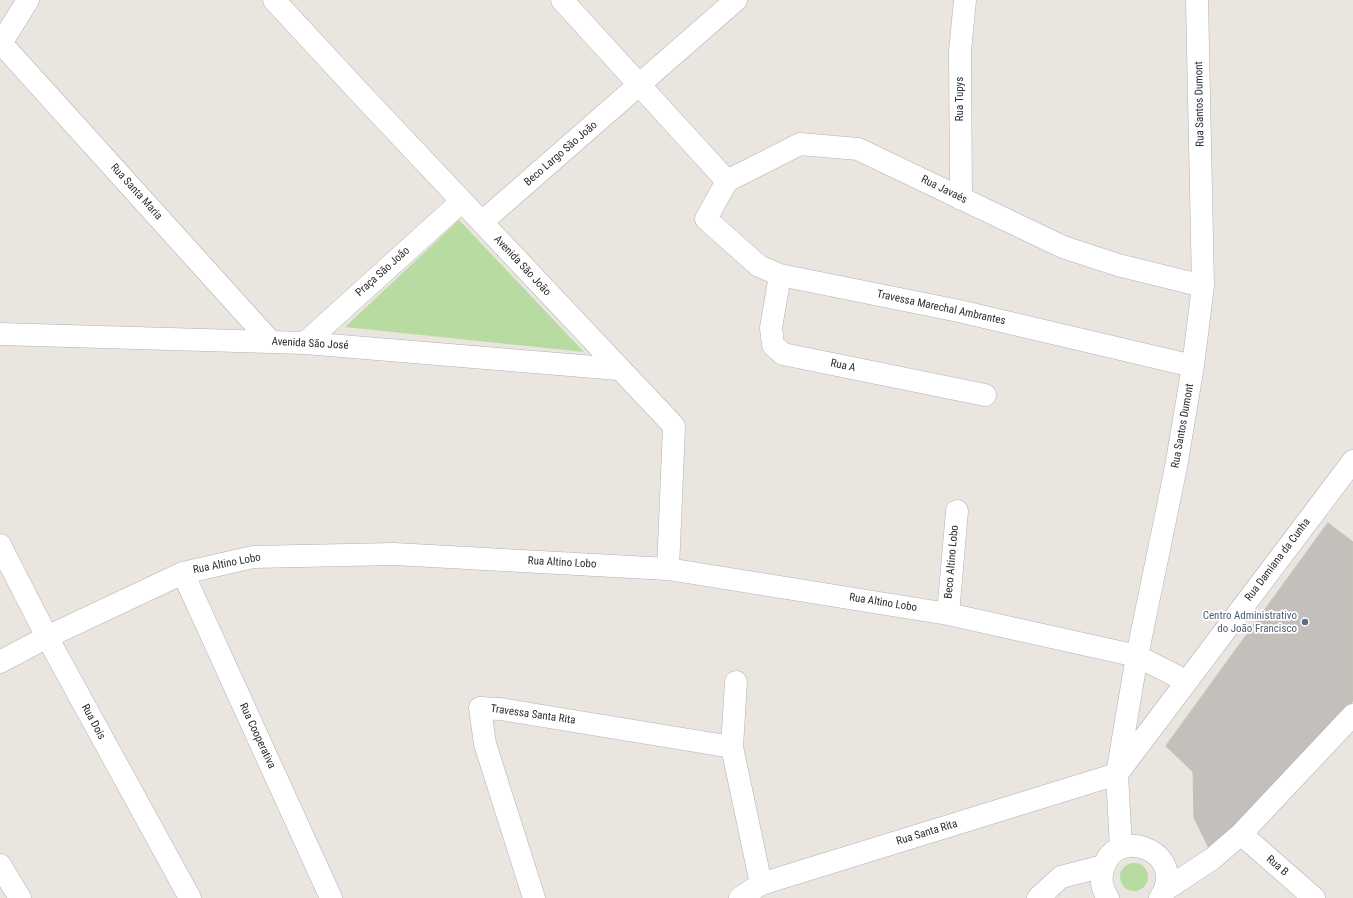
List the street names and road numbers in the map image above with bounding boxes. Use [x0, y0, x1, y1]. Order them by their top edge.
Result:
street label: Rua Santos Dumont [1193, 61, 1207, 147]
street label: Rua Tupys [953, 77, 967, 121]
street label: Beco Largo São João [522, 119, 600, 189]
street label: Rua Santa Maria [107, 161, 165, 223]
street label: Rua Javaés [919, 173, 969, 207]
street label: Avenida São João [491, 233, 553, 299]
street label: Praça São João [353, 244, 413, 300]
street label: Travessa Marechal Ambrantes [875, 288, 1007, 328]
street label: Avenida São José [271, 335, 349, 353]
street label: Rua A [829, 357, 857, 375]
street label: Rua Santos Dumont [1169, 383, 1197, 469]
street label: Rua Damiana da Cunha [1243, 516, 1313, 604]
street label: Beco Altino Lobo [942, 525, 962, 599]
street label: Rua Altino Lobo [192, 551, 262, 577]
street label: Rua Altino Lobo [527, 555, 597, 571]
street label: Rua Altino Lobo [848, 591, 918, 615]
street label: Rua Cooperativa [236, 701, 278, 771]
street label: Rua Dois [78, 702, 108, 742]
street label: Travessa Santa Rita [490, 703, 576, 727]
street label: Rua Santa Rita [895, 817, 959, 849]
street label: Rua B [1263, 853, 1291, 879]

